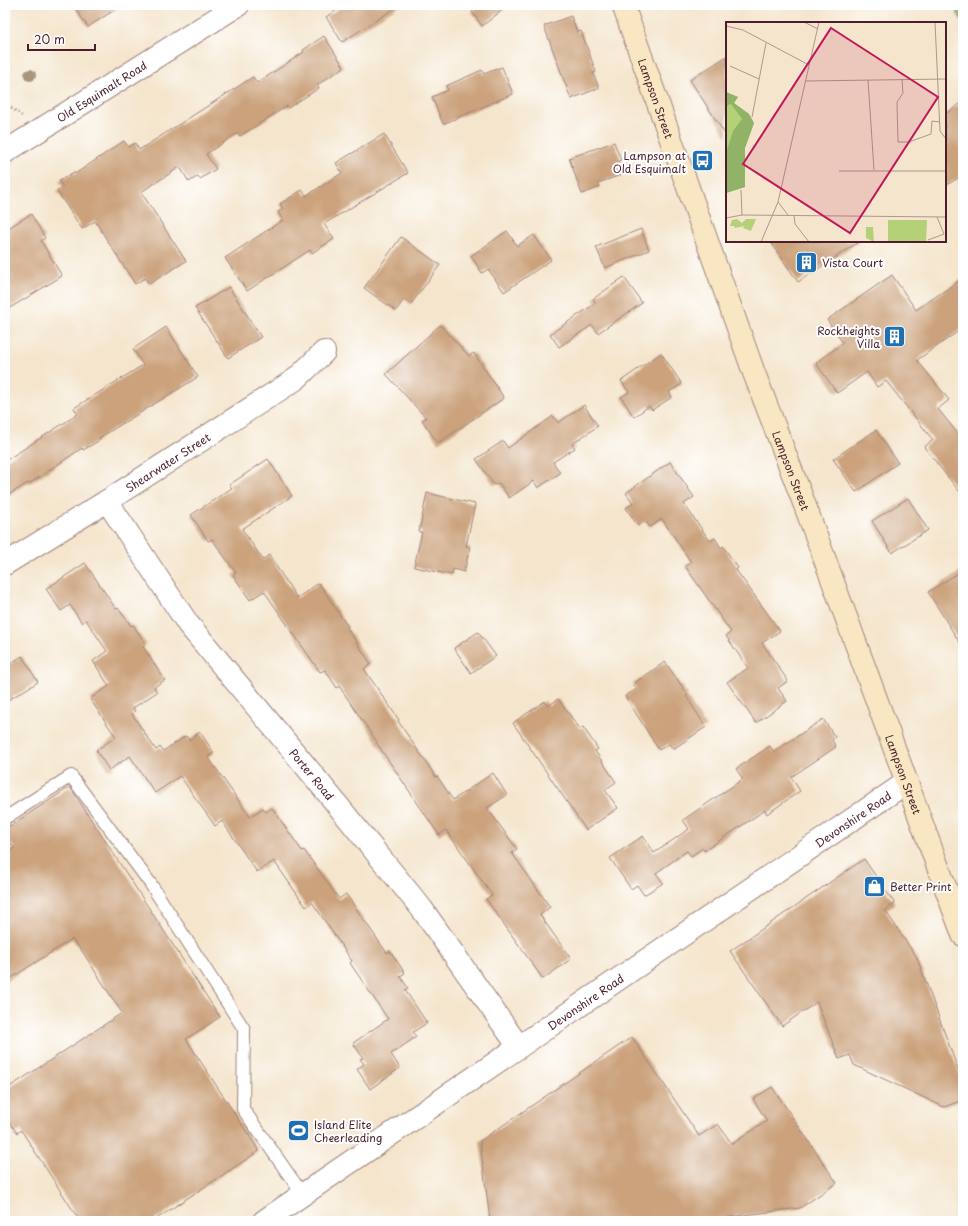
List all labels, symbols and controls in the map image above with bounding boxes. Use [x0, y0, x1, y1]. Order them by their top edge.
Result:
inset map [726, 22, 946, 242]
scale bar [28, 26, 95, 52]
text: 20 m [34, 30, 65, 48]
street label: Old Esquimalt Road [53, 56, 150, 126]
street label: Lampson Street [634, 56, 678, 141]
place label: Lampson at Old Esquimalt [613, 147, 687, 177]
bus stop icon: Lampson at Old Esquimalt [689, 148, 715, 174]
building icon: Vista Court [793, 249, 819, 275]
place label: Vista Court [822, 254, 884, 271]
place label: Rockheights Villa [817, 322, 880, 352]
building icon: Rockheights Villa [882, 323, 908, 349]
street label: Shearwater Street [122, 428, 214, 496]
street label: Lampson Street [768, 428, 815, 513]
street label: Lampson Street [881, 732, 926, 817]
street label: Porter Road [286, 745, 338, 804]
street label: Devonshire Road [811, 787, 894, 851]
shop icon: Better Print [861, 873, 887, 899]
place label: Better Print [890, 878, 952, 895]
street label: Devonshire Road [544, 969, 627, 1034]
place label: Island Elite Cheerleading [314, 1116, 382, 1146]
sports icon: Island Elite Cheerleading [285, 1117, 311, 1143]

